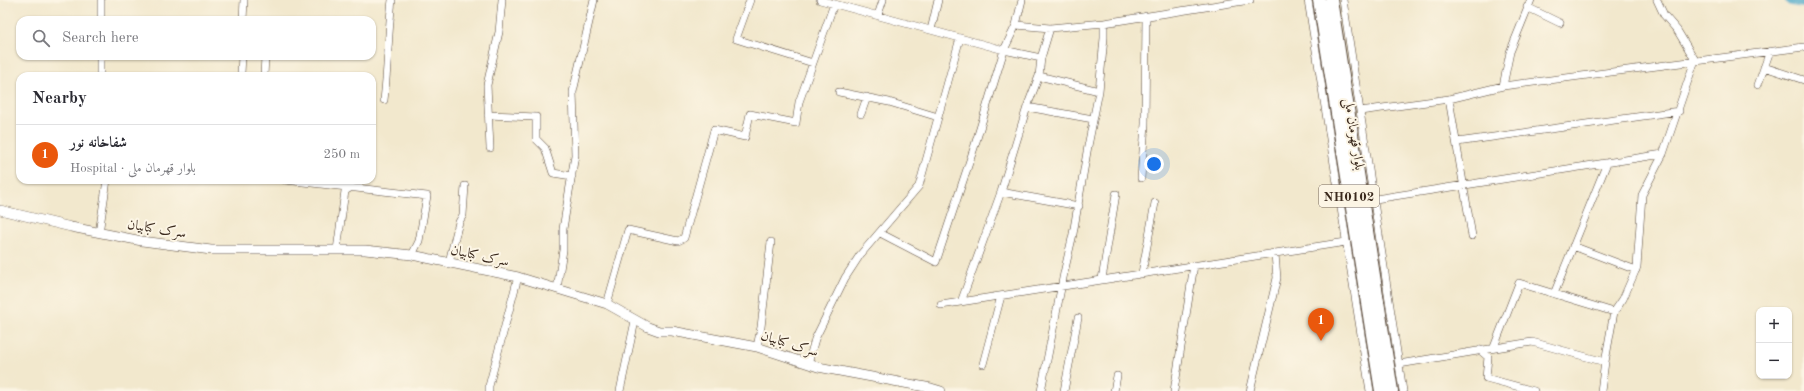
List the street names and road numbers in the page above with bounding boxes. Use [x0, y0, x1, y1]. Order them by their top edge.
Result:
street label: بلوار قهرمان ملی [1339, 97, 1367, 172]
road number: NH0102 [1319, 185, 1379, 207]
street label: سرک کبابیان [126, 217, 187, 243]
street label: سرک کبابیان [449, 243, 510, 271]
street label: سرک کبابیان [759, 329, 820, 361]

